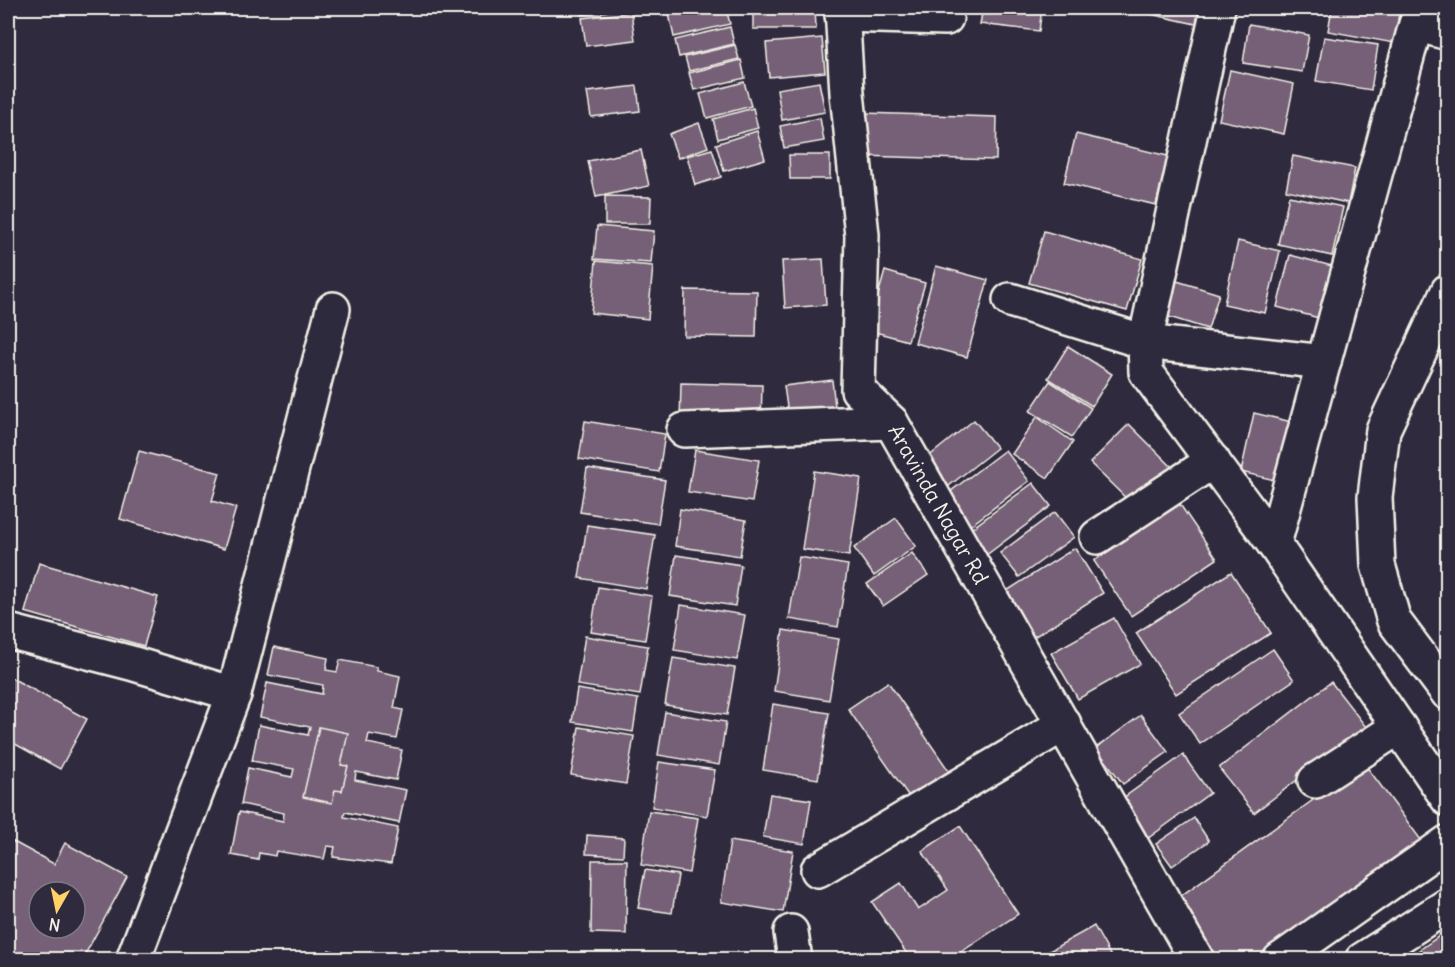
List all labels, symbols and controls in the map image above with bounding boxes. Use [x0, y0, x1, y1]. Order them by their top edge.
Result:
street label: Aravinda Nagar Rd [882, 420, 995, 589]
north arrow [27, 880, 87, 940]
text: N [48, 914, 62, 936]

